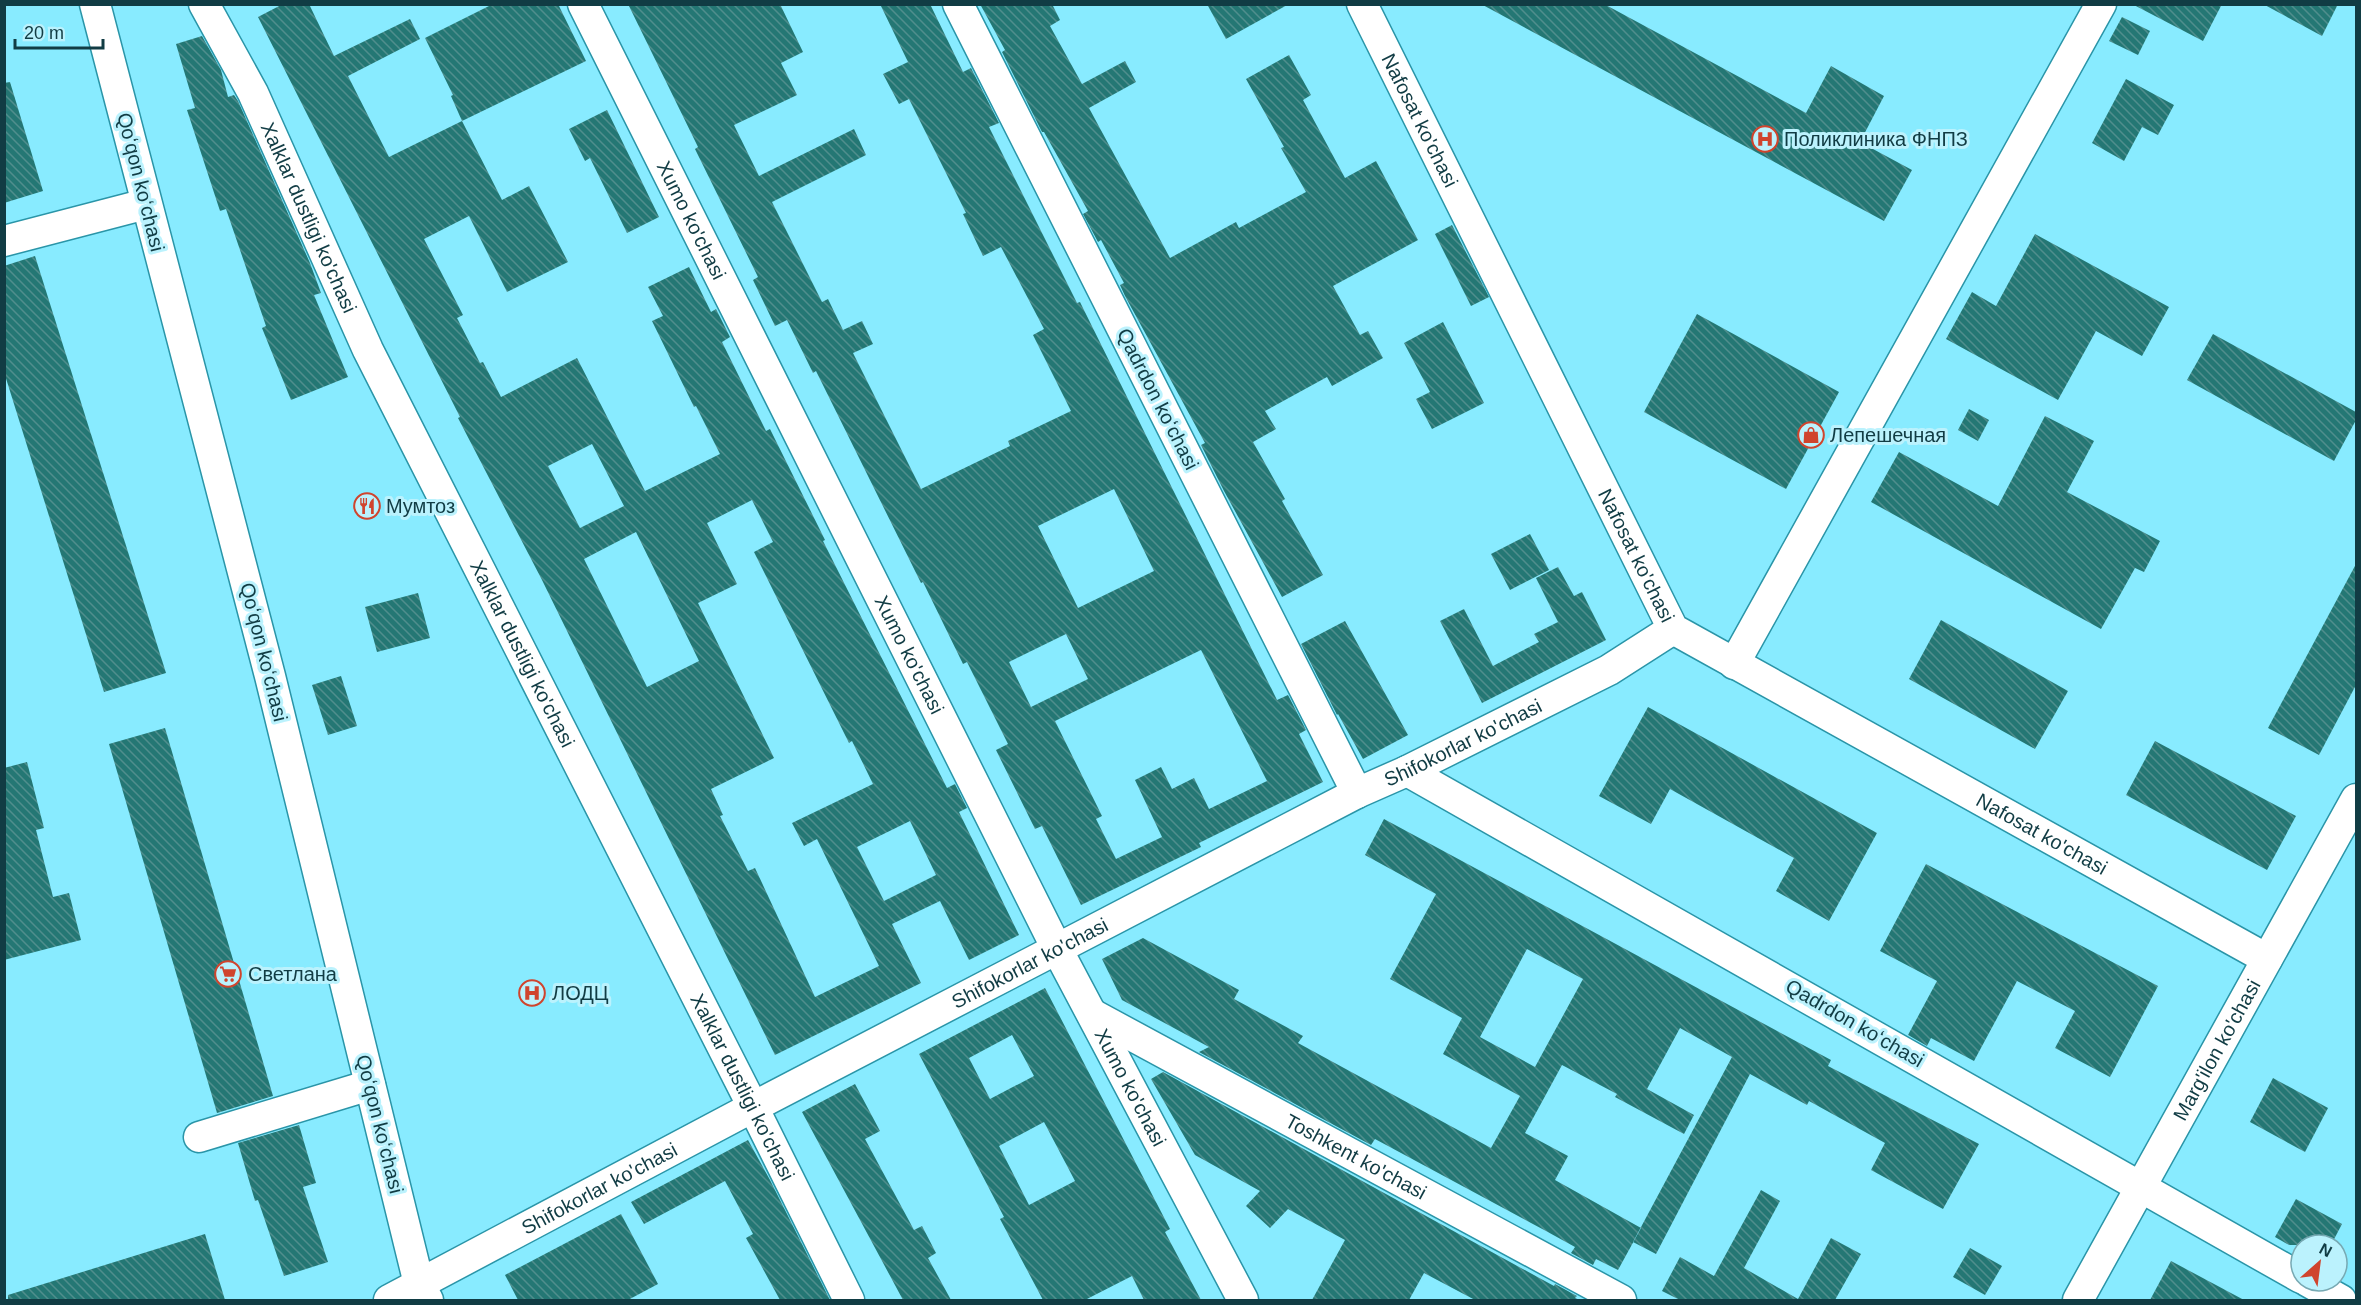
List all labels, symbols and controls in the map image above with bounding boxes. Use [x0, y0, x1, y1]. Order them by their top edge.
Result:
scale bar [15, 12, 104, 50]
text: 20 m [24, 23, 64, 43]
street label: Nafosat ko'chasi [1378, 50, 1462, 191]
street label: Qoʻqon koʻchasi [113, 110, 169, 254]
street label: Xalklar dustligi ko'chasi [257, 119, 361, 316]
hospital icon: Поликлиника ФНПЗ [1750, 124, 1780, 154]
place label: Поликлиника ФНПЗ [1784, 128, 1968, 150]
street label: Xumo ko'chasi [653, 158, 730, 283]
street label: Qadrdon koʻchasi [1113, 325, 1203, 473]
shop icon: Лепешечная [1796, 420, 1826, 450]
place label: Лепешечная [1830, 424, 1946, 446]
street label: Nafosat ko'chasi [1594, 485, 1679, 626]
restaurant icon: Mумтоз [352, 491, 382, 521]
place label: Mумтоз [386, 495, 455, 517]
street label: Xalklar dustligi ko'chasi [466, 557, 579, 751]
street label: Qoʻqon koʻchasi [236, 580, 292, 724]
street label: Xumo ko'chasi [871, 592, 948, 718]
street label: Shifokorlar ko'chasi [1381, 694, 1545, 791]
street label: Nafosat ko'chasi [1973, 789, 2111, 879]
street label: Shifokorlar ko'chasi [948, 913, 1112, 1013]
supermarket icon: Светлана [213, 959, 243, 989]
place label: Светлана [248, 963, 338, 985]
street label: Qadrdon koʻchasi [1782, 975, 1928, 1071]
street label: Marg'ilon ko'chasi [2169, 976, 2265, 1124]
hospital icon: ЛОДЦ [517, 978, 547, 1008]
place label: ЛОДЦ [552, 982, 609, 1004]
street label: Xalklar dustligi ko'chasi [686, 990, 799, 1184]
street label: Xumo ko'chasi [1090, 1025, 1170, 1150]
street label: Qoʻqon koʻchasi [352, 1052, 408, 1196]
street label: Toshkent ko'chasi [1281, 1110, 1430, 1204]
street label: Shifokorlar ko'chasi [518, 1138, 681, 1239]
north arrow [2289, 1233, 2349, 1293]
text: N [2317, 1240, 2335, 1260]

